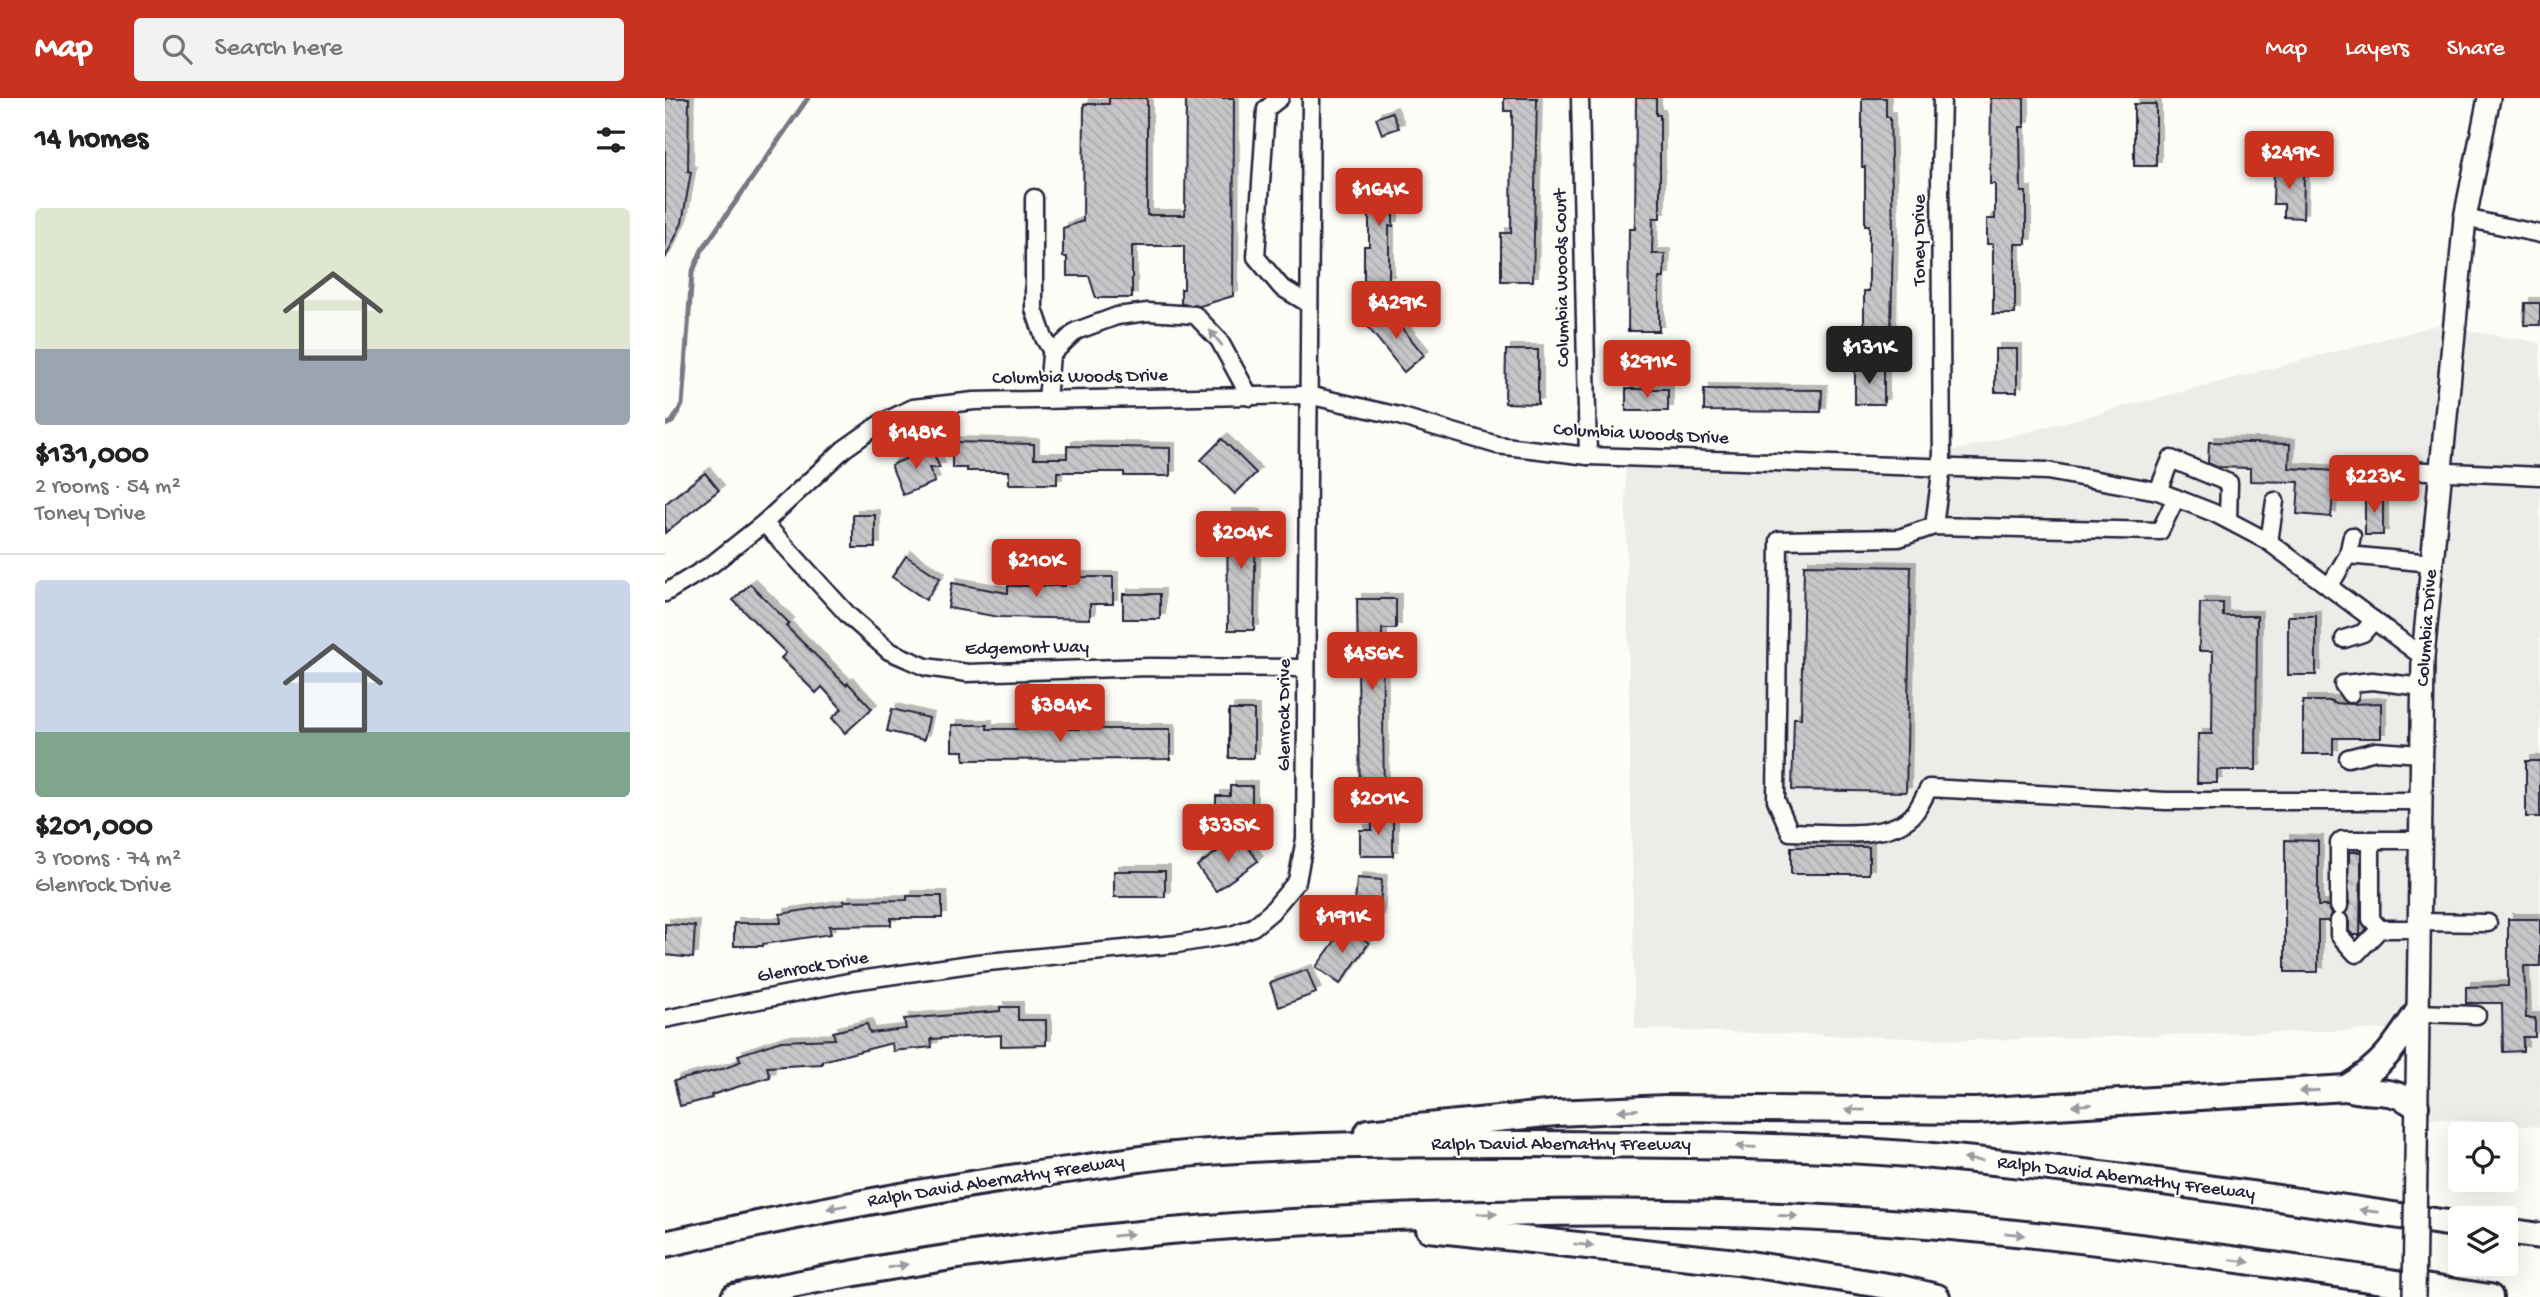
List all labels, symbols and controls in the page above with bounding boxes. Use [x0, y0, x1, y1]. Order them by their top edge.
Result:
search box [134, 18, 624, 81]
text: Map [35, 30, 92, 68]
icon: search [158, 30, 196, 68]
text: Search here [214, 34, 343, 65]
text: Map [2265, 35, 2307, 64]
text: Layers [2345, 35, 2409, 64]
text: Share [2447, 35, 2505, 64]
icon: filters [592, 121, 630, 159]
text: 14 homes [35, 123, 148, 158]
pin: $249K [2240, 132, 2338, 191]
text: $249K [2261, 140, 2317, 167]
pin: $164K [1330, 169, 1428, 228]
text: $164K [1352, 177, 1406, 204]
street label: Columbia Woods Court [1550, 187, 1576, 367]
street label: Toney Drive [1909, 194, 1932, 287]
icon: home [270, 253, 396, 379]
pin: $429K [1347, 282, 1445, 341]
text: $429K [1368, 290, 1424, 317]
pin: $131K [1820, 327, 1918, 386]
one-way arrow [1208, 329, 1223, 347]
text: $131K [1842, 335, 1896, 362]
pin: $291K [1598, 341, 1696, 400]
text: $291K [1619, 349, 1675, 376]
street label: Columbia Woods Drive [992, 365, 1168, 391]
pin: $148K [867, 412, 965, 471]
street label: Columbia Woods Drive [1553, 419, 1730, 451]
text: $148K [888, 420, 944, 447]
text: $131,000 [35, 439, 149, 474]
pin: $223K [2325, 456, 2423, 515]
text: $223K [2345, 464, 2403, 491]
text: 2 rooms · 54 m² [35, 474, 181, 501]
text: Toney Drive [35, 501, 146, 528]
pin: $204K [1192, 512, 1290, 571]
text: $204K [1212, 520, 1270, 547]
pin: $210K [987, 540, 1085, 599]
text: $210K [1008, 548, 1064, 575]
street label: Columbia Drive [2412, 568, 2444, 687]
icon: home [270, 625, 396, 751]
pin: $456K [1323, 632, 1421, 692]
street label: Edgemont Way [965, 636, 1090, 662]
text: $456K [1343, 641, 1401, 668]
street label: Glenrock Drive [1274, 659, 1297, 771]
pin: $384K [1011, 684, 1109, 744]
text: $384K [1031, 693, 1089, 720]
pin: $201K [1329, 778, 1427, 837]
text: $201K [1350, 786, 1406, 813]
pin: $335K [1179, 804, 1277, 864]
text: $201,000 [35, 811, 153, 846]
text: $335K [1199, 813, 1257, 840]
text: 3 rooms · 74 m² [35, 846, 181, 873]
text: Glenrock Drive [35, 873, 171, 900]
pin: $191K [1293, 896, 1391, 955]
text: $191K [1315, 904, 1369, 931]
street label: Glenrock Drive [756, 947, 871, 989]
one-way arrow [2298, 1085, 2320, 1096]
one-way arrow [2071, 1099, 2093, 1110]
one-way arrow [1616, 1104, 1638, 1115]
one-way arrow [1844, 1104, 1866, 1116]
map controls [2448, 1122, 2518, 1276]
button: locate [2448, 1122, 2518, 1192]
street label: Ralph David Abernathy Freeway [1431, 1134, 1691, 1157]
one-way arrow [1735, 1142, 1757, 1153]
street label: Ralph David Abernathy Freeway [866, 1150, 1127, 1214]
street label: Ralph David Abernathy Freeway [1996, 1152, 2257, 1206]
one-way arrow [1962, 1154, 1984, 1165]
one-way arrow [826, 1202, 848, 1213]
one-way arrow [2358, 1206, 2380, 1217]
button: layers [2448, 1206, 2518, 1276]
one-way arrow [1476, 1208, 1498, 1220]
one-way arrow [1777, 1211, 1799, 1222]
one-way arrow [2004, 1228, 2026, 1239]
one-way arrow [1112, 1229, 1134, 1240]
one-way arrow [1573, 1239, 1595, 1250]
one-way arrow [2229, 1256, 2251, 1267]
one-way arrow [887, 1260, 909, 1271]

